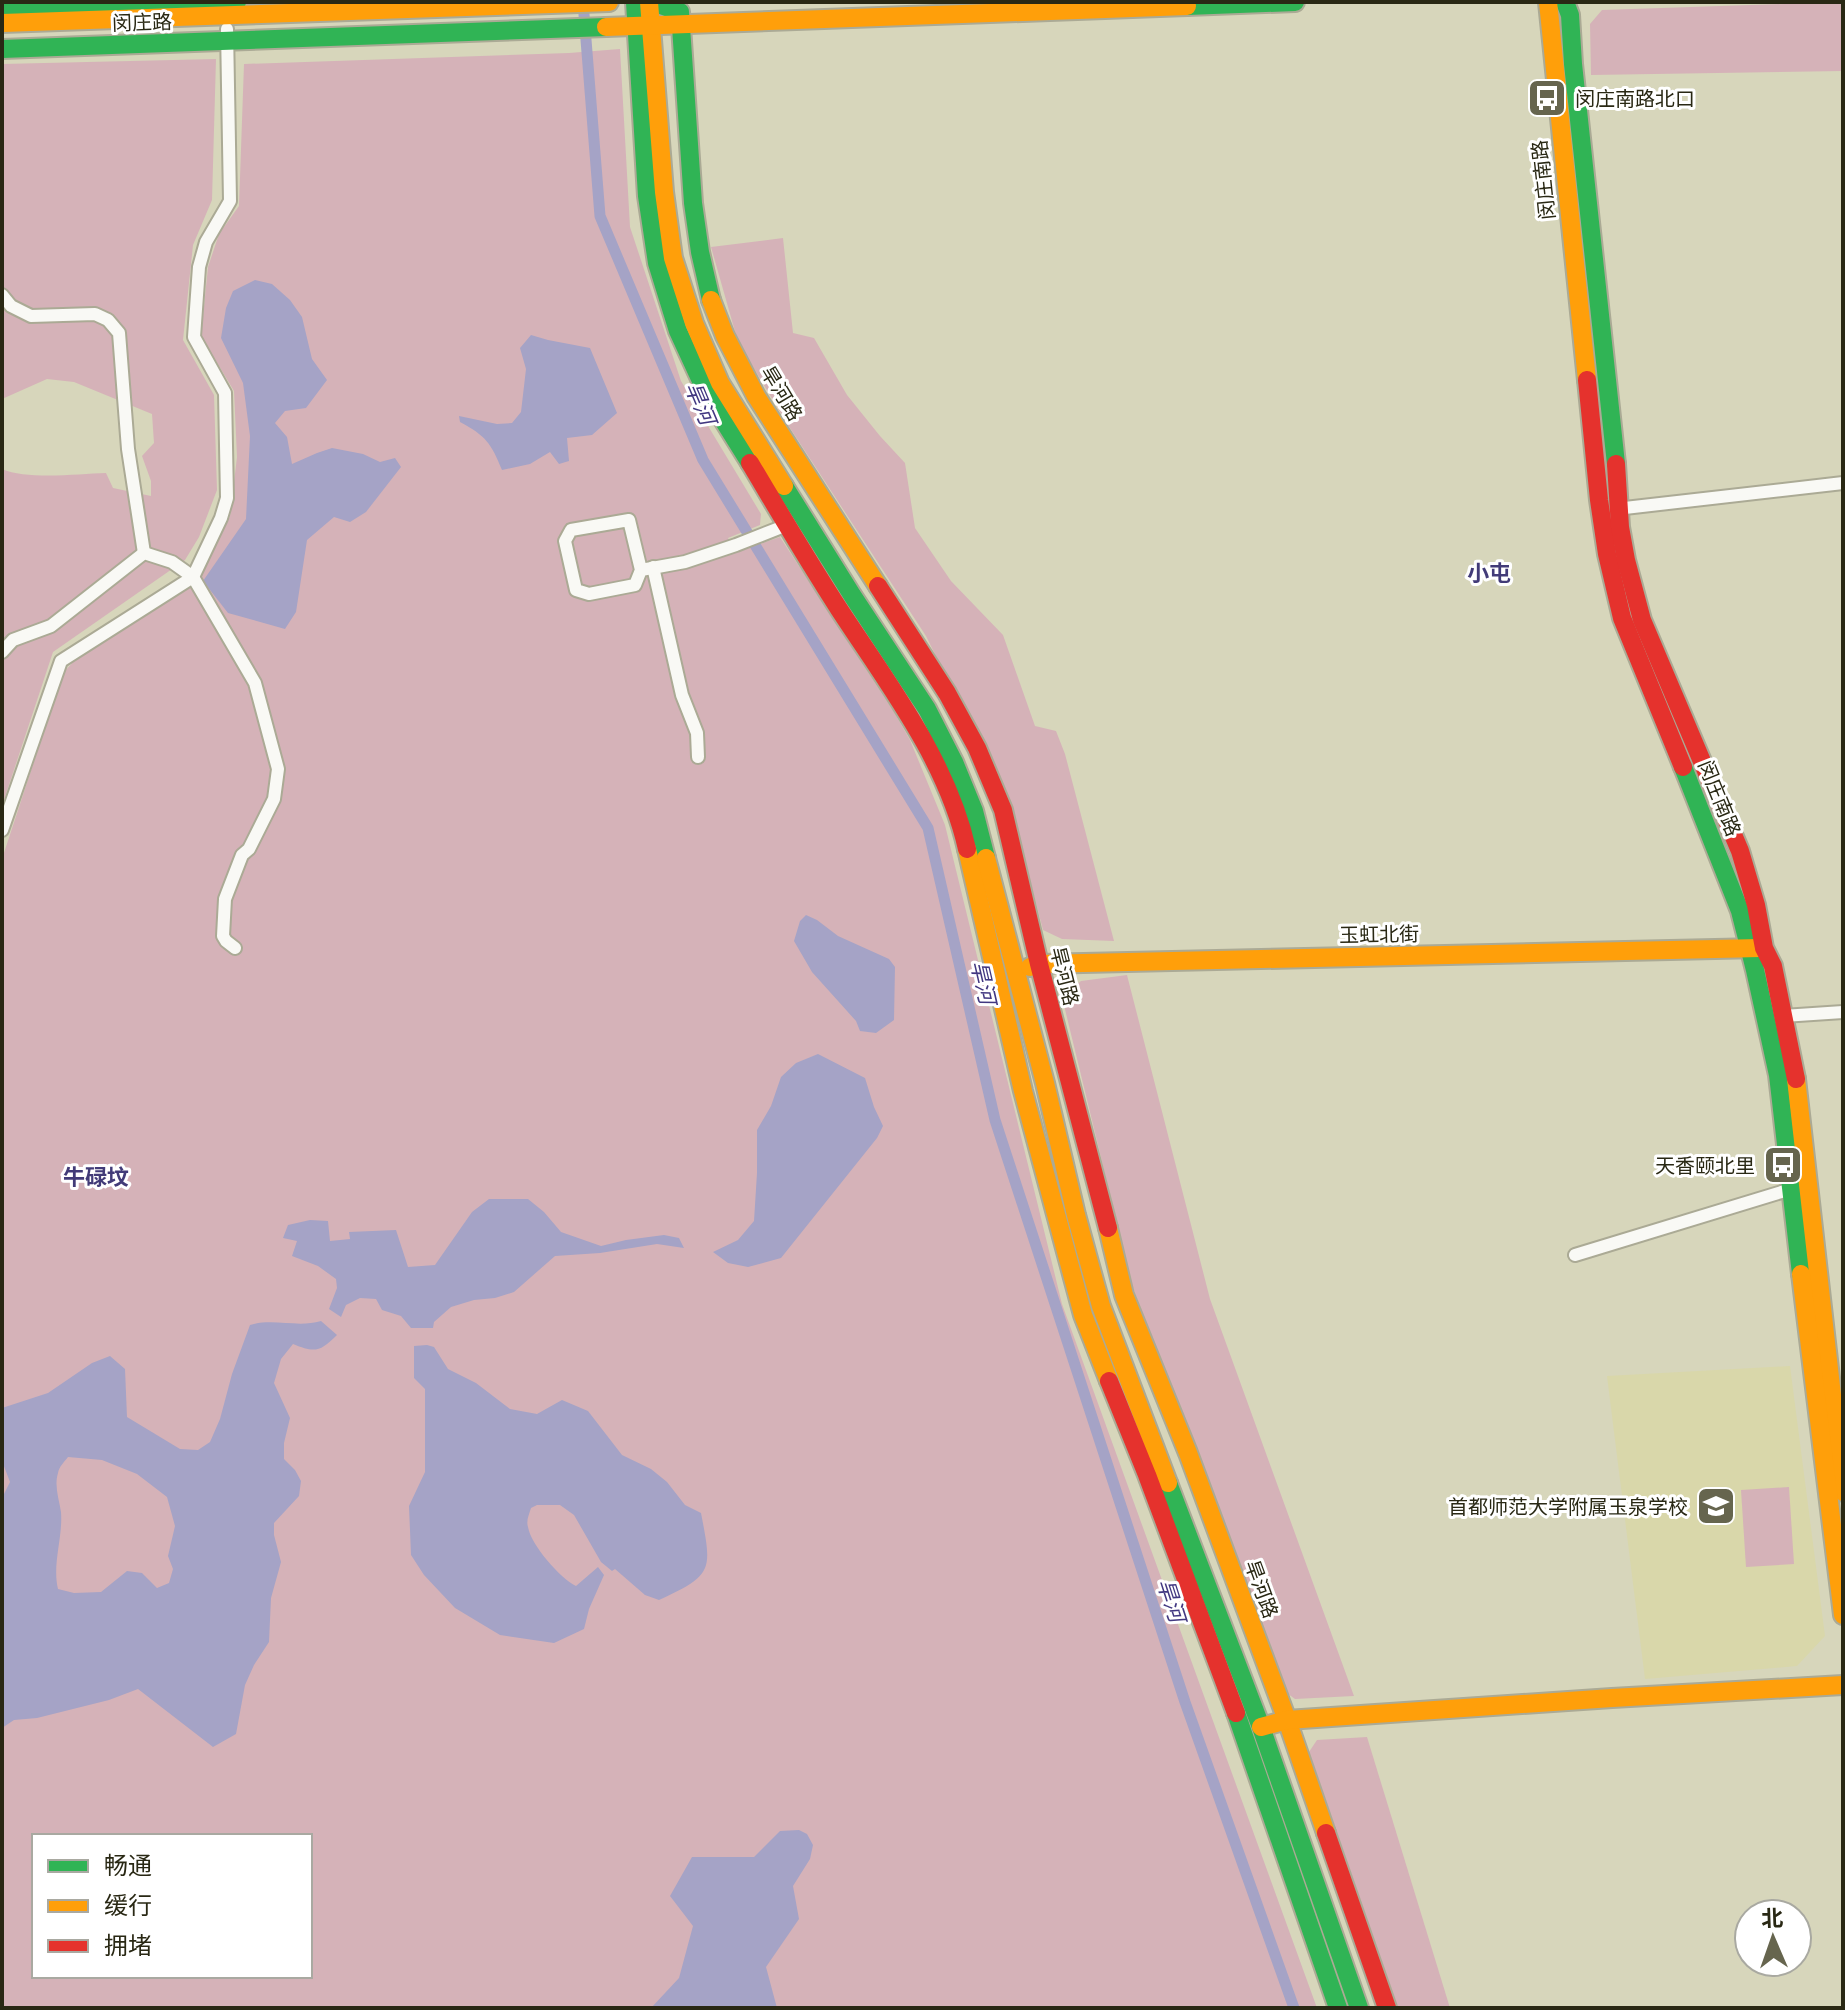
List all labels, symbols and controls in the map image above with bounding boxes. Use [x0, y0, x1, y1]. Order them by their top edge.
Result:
street label: 闵庄路 [112, 9, 172, 35]
bus stop icon: 闵庄南路北口 [1526, 77, 1568, 119]
place label: 闵庄南路北口 [1575, 87, 1695, 110]
street label: 闵庄南路 [1527, 139, 1559, 221]
street label: 旱河路 [757, 361, 807, 425]
water label: 旱河 [681, 378, 723, 432]
district label: 小屯 [1467, 560, 1511, 585]
street label: 闵庄南路 [1694, 757, 1746, 839]
street label: 玉虹北街 [1339, 922, 1419, 946]
street label: 旱河路 [1047, 944, 1083, 1008]
water label: 旱河 [967, 958, 1002, 1010]
bus stop icon: 天香颐北里 [1762, 1144, 1804, 1186]
place label: 天香颐北里 [1655, 1154, 1755, 1177]
district label: 牛碌坟 [63, 1164, 129, 1189]
school or university icon: 首都师范大学附属玉泉学校 [1695, 1485, 1737, 1527]
place label: 首都师范大学附属玉泉学校 [1448, 1495, 1688, 1518]
street label: 旱河路 [1241, 1557, 1283, 1621]
water label: 旱河 [1153, 1575, 1192, 1629]
legend [32, 1834, 312, 1978]
text: 畅通 [104, 1852, 152, 1879]
text: 缓行 [104, 1892, 152, 1919]
north arrow [1733, 1898, 1813, 1978]
text: 北 [1761, 1905, 1784, 1930]
text: 拥堵 [104, 1932, 152, 1959]

